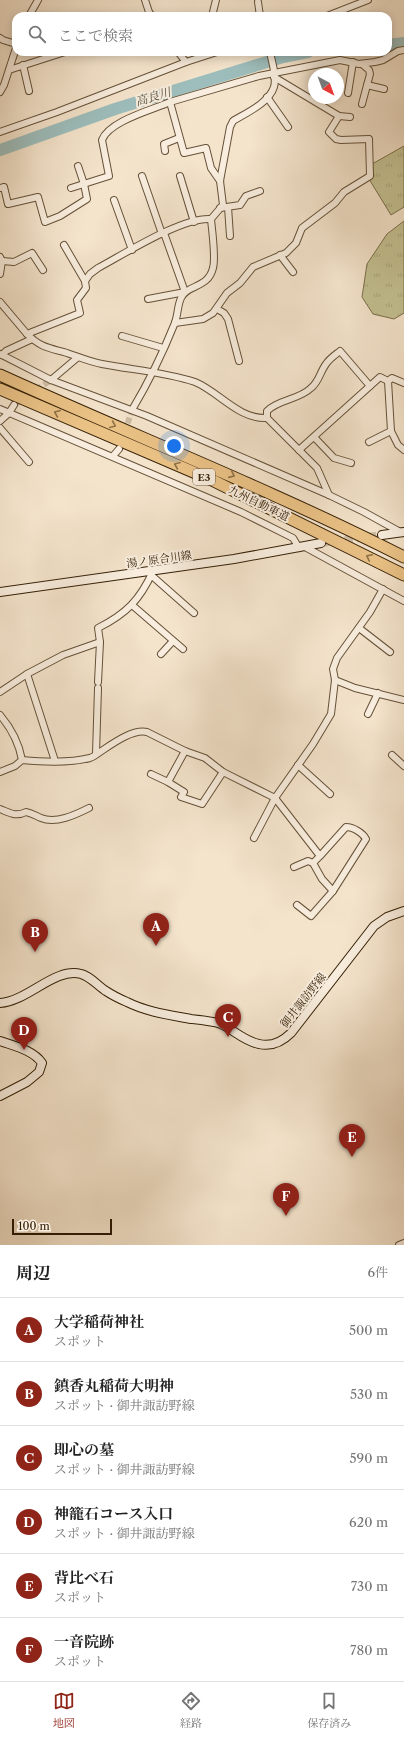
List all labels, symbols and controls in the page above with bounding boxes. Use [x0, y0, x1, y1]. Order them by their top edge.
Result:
search box [12, 12, 392, 56]
icon: search [26, 23, 48, 45]
text: ここで検索 [58, 26, 133, 45]
north arrow [308, 68, 344, 104]
water label: 高良川 [133, 84, 174, 109]
one-way arrow [54, 410, 62, 418]
one-way arrow [109, 420, 116, 428]
your location [164, 436, 184, 456]
one-way arrow [173, 461, 180, 469]
road number: E3 [193, 469, 215, 485]
one-way arrow [229, 471, 236, 479]
street label: 九州自動車道 [226, 482, 292, 524]
street label: 湯ノ原合川線 [125, 547, 193, 571]
one-way arrow [366, 554, 374, 562]
pin: A [143, 913, 169, 946]
pin: B [22, 919, 48, 952]
street label: 御井諏訪野線 [277, 970, 329, 1030]
pin: C [215, 1004, 241, 1037]
pin: D [11, 1017, 37, 1050]
pin: E [339, 1124, 365, 1157]
pin: F [273, 1183, 299, 1216]
scale bar [12, 1217, 112, 1236]
text: 100 m [18, 1219, 50, 1233]
text: 周辺 [16, 1263, 50, 1283]
text: 6件 [367, 1264, 388, 1280]
text: 大学稲荷神社 [54, 1312, 144, 1331]
text: A [24, 1322, 34, 1338]
text: 500 m [349, 1322, 388, 1338]
text: スポット [54, 1333, 106, 1349]
text: 鎮香丸稲荷大明神 [54, 1376, 174, 1395]
text: B [24, 1386, 34, 1402]
text: 530 m [350, 1386, 388, 1402]
text: スポット · 御井諏訪野線 [54, 1397, 195, 1413]
text: 即心の墓 [54, 1440, 114, 1459]
text: C [24, 1450, 34, 1466]
text: 590 m [350, 1450, 388, 1466]
text: スポット · 御井諏訪野線 [54, 1461, 195, 1477]
text: 神籠石コース入口 [54, 1504, 173, 1523]
text: D [23, 1514, 35, 1530]
text: 620 m [349, 1514, 388, 1530]
text: スポット · 御井諏訪野線 [54, 1525, 195, 1541]
text: 背比べ石 [54, 1568, 114, 1587]
text: E [24, 1578, 34, 1594]
text: 730 m [351, 1578, 388, 1594]
text: スポット [54, 1589, 106, 1605]
text: 一音院跡 [54, 1632, 114, 1651]
text: F [25, 1642, 33, 1658]
text: 780 m [350, 1642, 388, 1658]
text: スポット [54, 1653, 106, 1669]
tab: 地図 [53, 1690, 75, 1730]
tab: 経路 [180, 1690, 202, 1730]
tab: 保存済み [307, 1690, 351, 1730]

